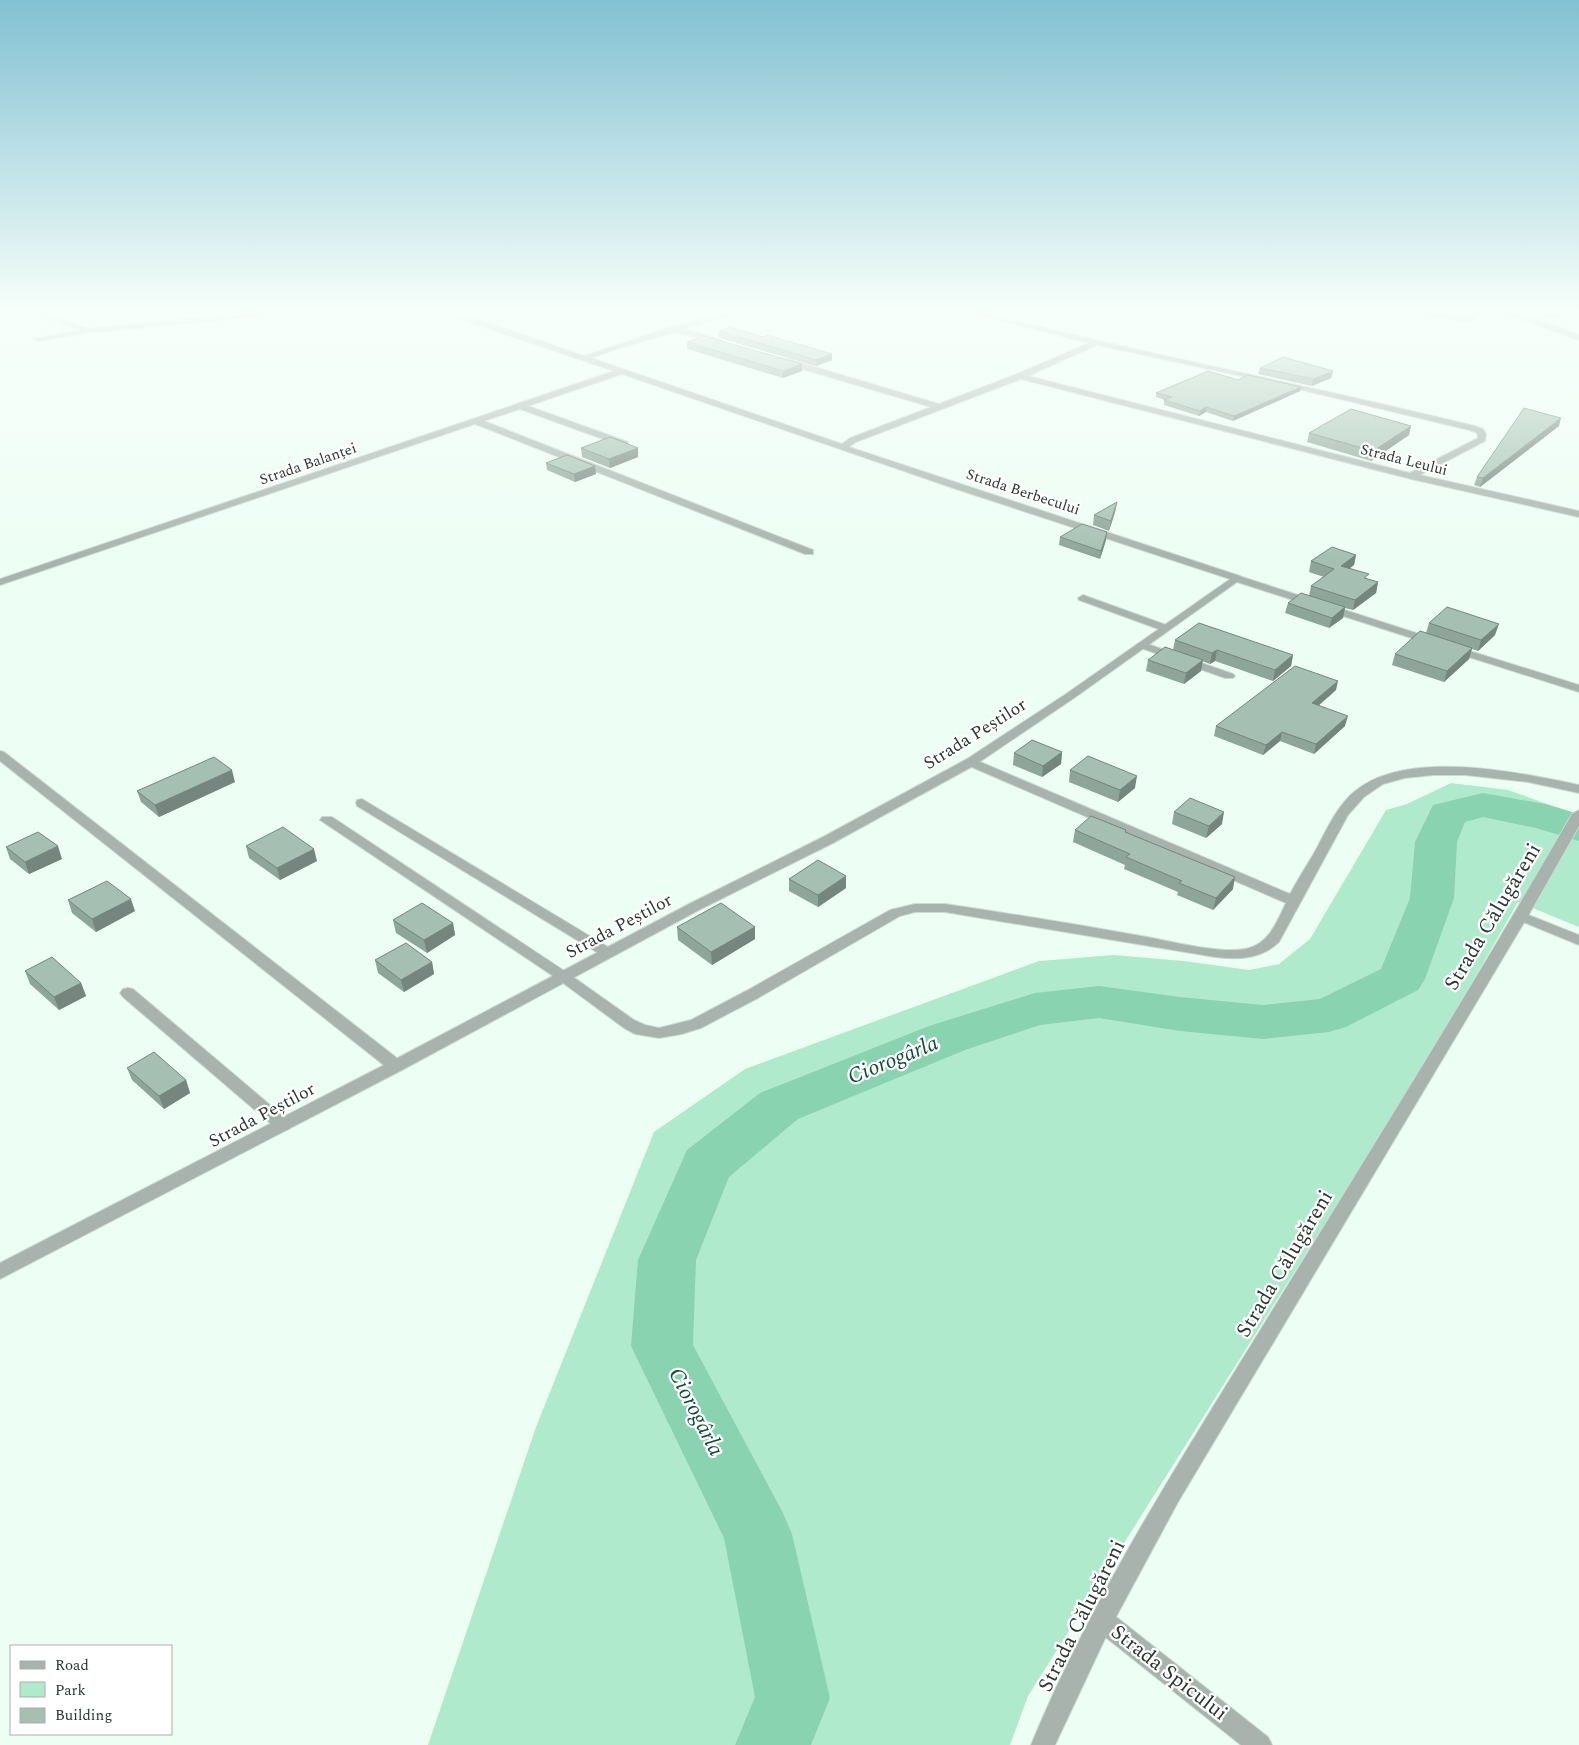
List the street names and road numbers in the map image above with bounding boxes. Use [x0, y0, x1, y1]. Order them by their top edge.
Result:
street label: Strada Balanței [256, 437, 360, 491]
street label: Strada Leului [1358, 438, 1450, 482]
street label: Strada Berbecului [963, 463, 1083, 521]
street label: Strada Peștilor [918, 691, 1032, 777]
street label: Strada Călugăreni [1436, 837, 1550, 997]
street label: Strada Peștilor [561, 887, 677, 965]
street label: Strada Peștilor [204, 1076, 320, 1154]
street label: Strada Călugăreni [1228, 1184, 1342, 1344]
street label: Strada Călugăreni [1030, 1534, 1134, 1698]
street label: Strada Spicului [1104, 1617, 1234, 1729]

